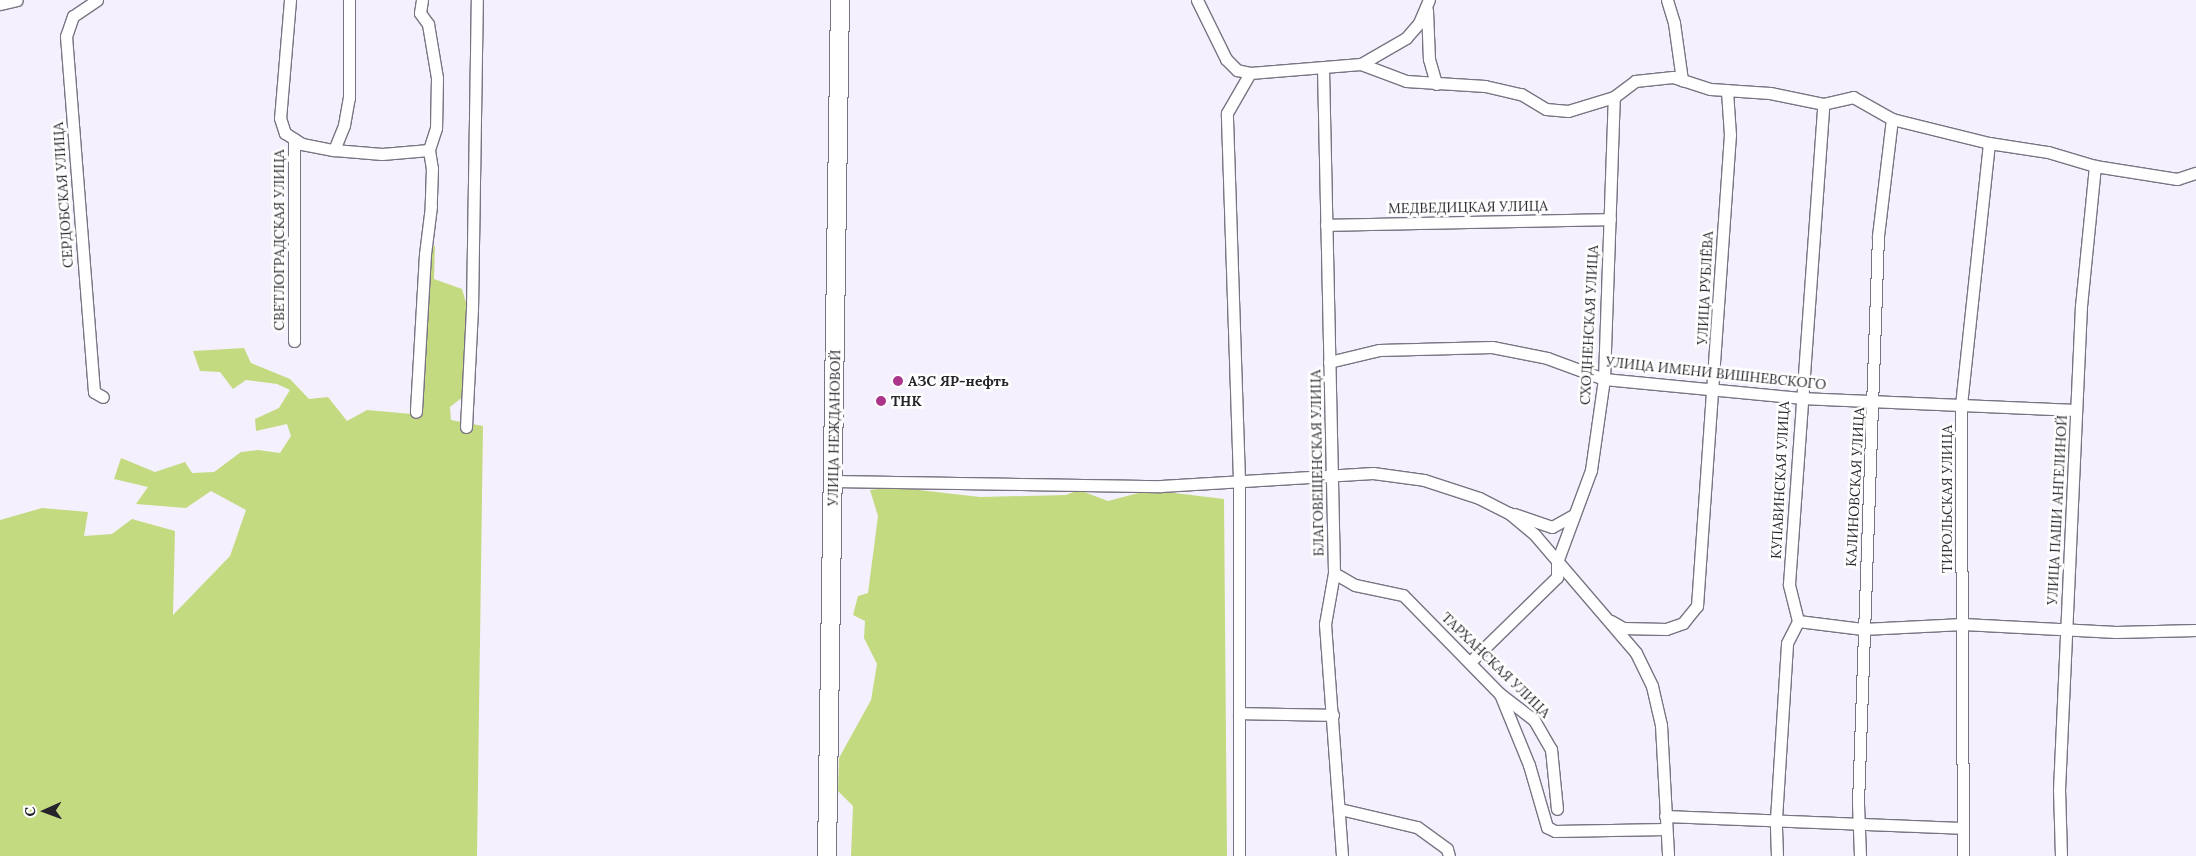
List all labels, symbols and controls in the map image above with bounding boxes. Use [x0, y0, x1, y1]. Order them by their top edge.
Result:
street label: СЕРДОБСКАЯ УЛИЦА [50, 121, 76, 269]
street label: СВЕТЛОГРАДСКАЯ УЛИЦА [271, 149, 287, 331]
street label: МЕДВЕДИЦКАЯ УЛИЦА [1388, 197, 1548, 217]
street label: УЛИЦА РУБЛЁВА [1694, 231, 1716, 345]
street label: СХОДНЕНСКАЯ УЛИЦА [1576, 245, 1602, 405]
street label: УЛИЦА НЕЖДАНОВОЙ [824, 350, 844, 506]
street label: УЛИЦА ИМЕНИ ВИШНЕВСКОГО [1605, 353, 1827, 393]
street label: БЛАГОВЕЩЕНСКАЯ УЛИЦА [1307, 369, 1327, 557]
place label: АЗС ЯР-нефть [908, 373, 1009, 389]
marker: АЗС ЯР-нефть [892, 375, 904, 387]
place label: ТНК [891, 393, 921, 409]
marker: ТНК [875, 395, 887, 407]
street label: КУПАВИНСКАЯ УЛИЦА [1767, 401, 1793, 559]
street label: КАЛИНОВСКАЯ УЛИЦА [1842, 407, 1868, 567]
street label: УЛИЦА ПАШИ АНГЕЛИНОЙ [2044, 415, 2070, 605]
street label: ТИРОЛЬСКАЯ УЛИЦА [1939, 425, 1955, 573]
street label: ТАРХАНСКАЯ УЛИЦА [1438, 609, 1554, 721]
north arrow [20, 786, 70, 836]
text: С [21, 806, 39, 817]

